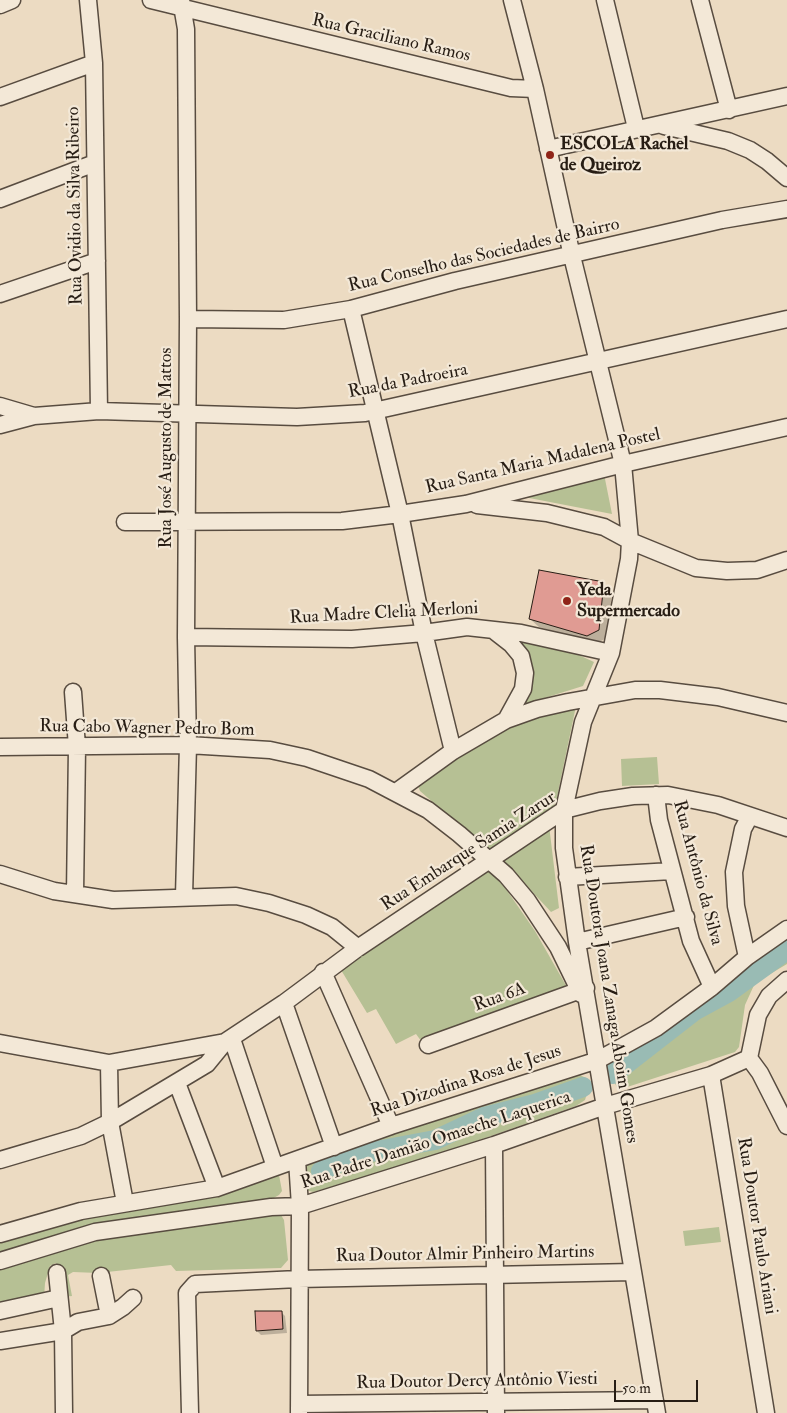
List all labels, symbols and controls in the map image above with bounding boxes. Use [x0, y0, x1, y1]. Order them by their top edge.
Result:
street label: Rua Graciliano Ramos [310, 10, 472, 68]
street label: Rua Ovidio da Silva Ribeiro [63, 107, 89, 305]
place label: ESCOLA Rachel de Queiroz [560, 134, 688, 176]
marker: ESCOLA Rachel de Queiroz [544, 149, 556, 161]
street label: Rua Conselho das Sociedades de Bairro [346, 214, 622, 298]
street label: Rua José Augusto de Mattos [156, 347, 178, 549]
street label: Rua da Padroeira [346, 360, 470, 404]
street label: Rua Santa Maria Madalena Postel [423, 424, 663, 500]
place label: Yeda Supermercado [577, 580, 680, 622]
marker: Yeda Supermercado [561, 595, 573, 607]
street label: Rua Madre Clelia Merloni [289, 598, 479, 630]
street label: Rua Cabo Wagner Pedro Bom [39, 716, 255, 742]
street label: Rua Embarque Samia Zarur [378, 787, 560, 917]
street label: Rua Antônio da Silva [667, 798, 727, 948]
street label: Rua Doutora Joana Zanaga Aboim Gomes [574, 843, 642, 1145]
street label: Rua 6A [471, 979, 529, 1017]
street label: Rua Dizodina Rosa de Jesus [368, 1041, 564, 1123]
street label: Rua Padre Damião Omaeche Laquerica [298, 1087, 574, 1195]
street label: Rua Doutor Paulo Ariani [731, 1136, 781, 1316]
street label: Rua Doutor Almir Pinheiro Martins [335, 1242, 595, 1268]
street label: Rua Doutor Dercy Antônio Viesti [356, 1369, 598, 1395]
scale bar [617, 1370, 701, 1402]
text: 50 m [622, 1379, 651, 1398]

